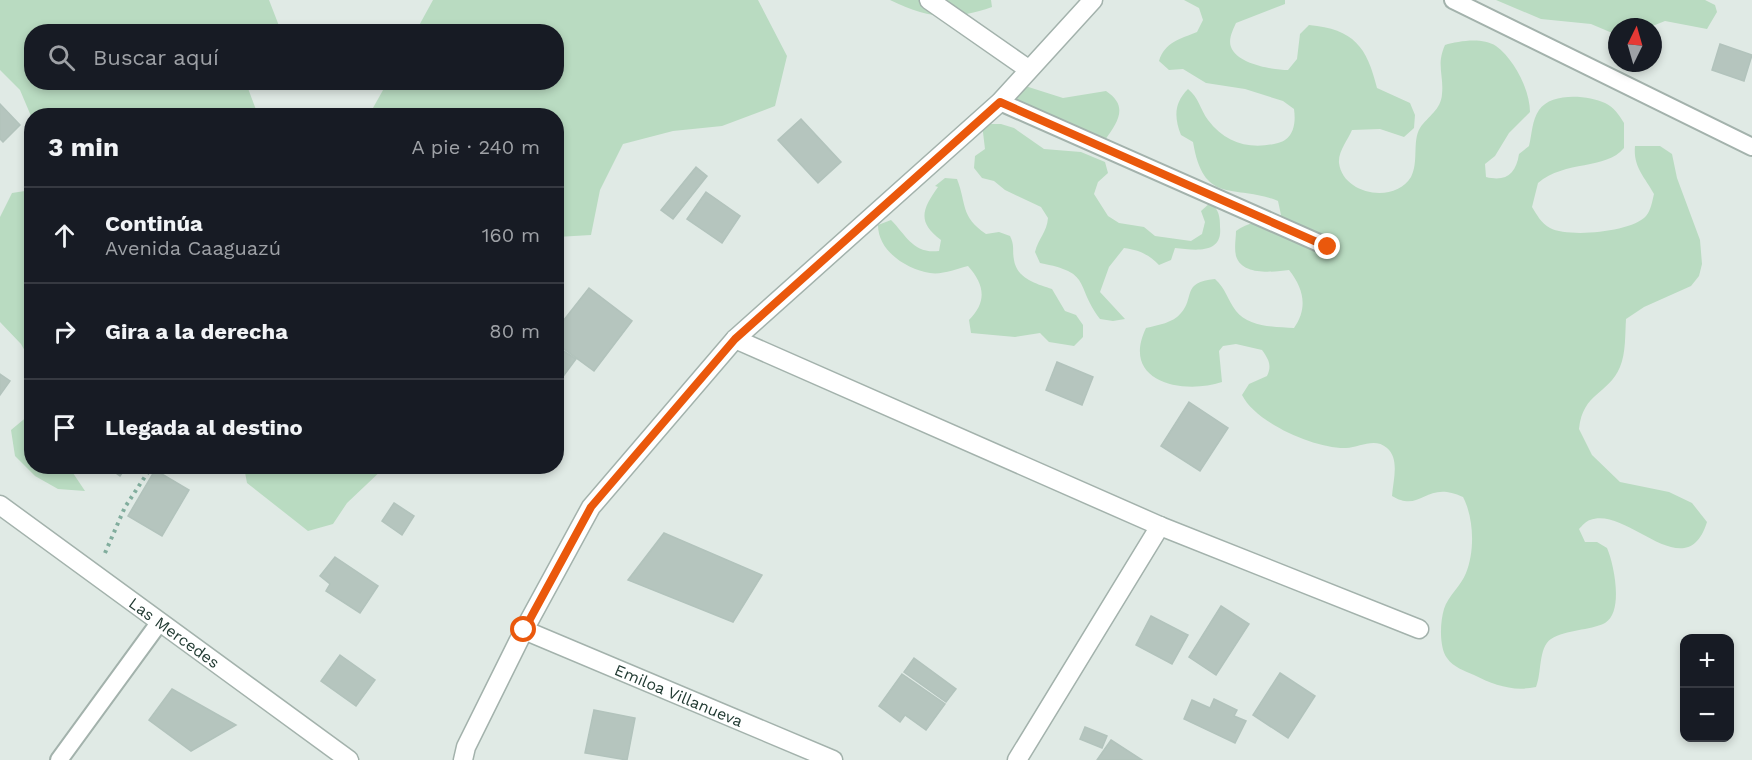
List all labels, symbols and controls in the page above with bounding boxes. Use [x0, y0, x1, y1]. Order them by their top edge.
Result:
north arrow [1608, 18, 1662, 72]
search box [24, 24, 564, 90]
icon: search [45, 41, 78, 74]
text: Buscar aquí [93, 45, 219, 70]
text: 3 min [48, 132, 119, 162]
text: A pie · 240 m [412, 135, 540, 159]
text: Continúa [105, 211, 203, 236]
icon: ahead [48, 219, 81, 252]
text: 160 m [482, 223, 540, 247]
route end [1314, 233, 1340, 259]
text: Avenida Caaguazú [105, 236, 281, 260]
icon: right [48, 315, 81, 348]
text: Gira a la derecha [105, 319, 288, 344]
text: 80 m [489, 319, 540, 343]
icon: arrive [48, 411, 81, 444]
text: Llegada al destino [105, 415, 303, 440]
street label: Las Mercedes [125, 593, 223, 672]
route start [510, 616, 536, 642]
map controls [1680, 634, 1734, 742]
button: + [1680, 634, 1734, 688]
street label: Emiloa Villanueva [612, 660, 746, 731]
button: − [1680, 688, 1734, 742]

